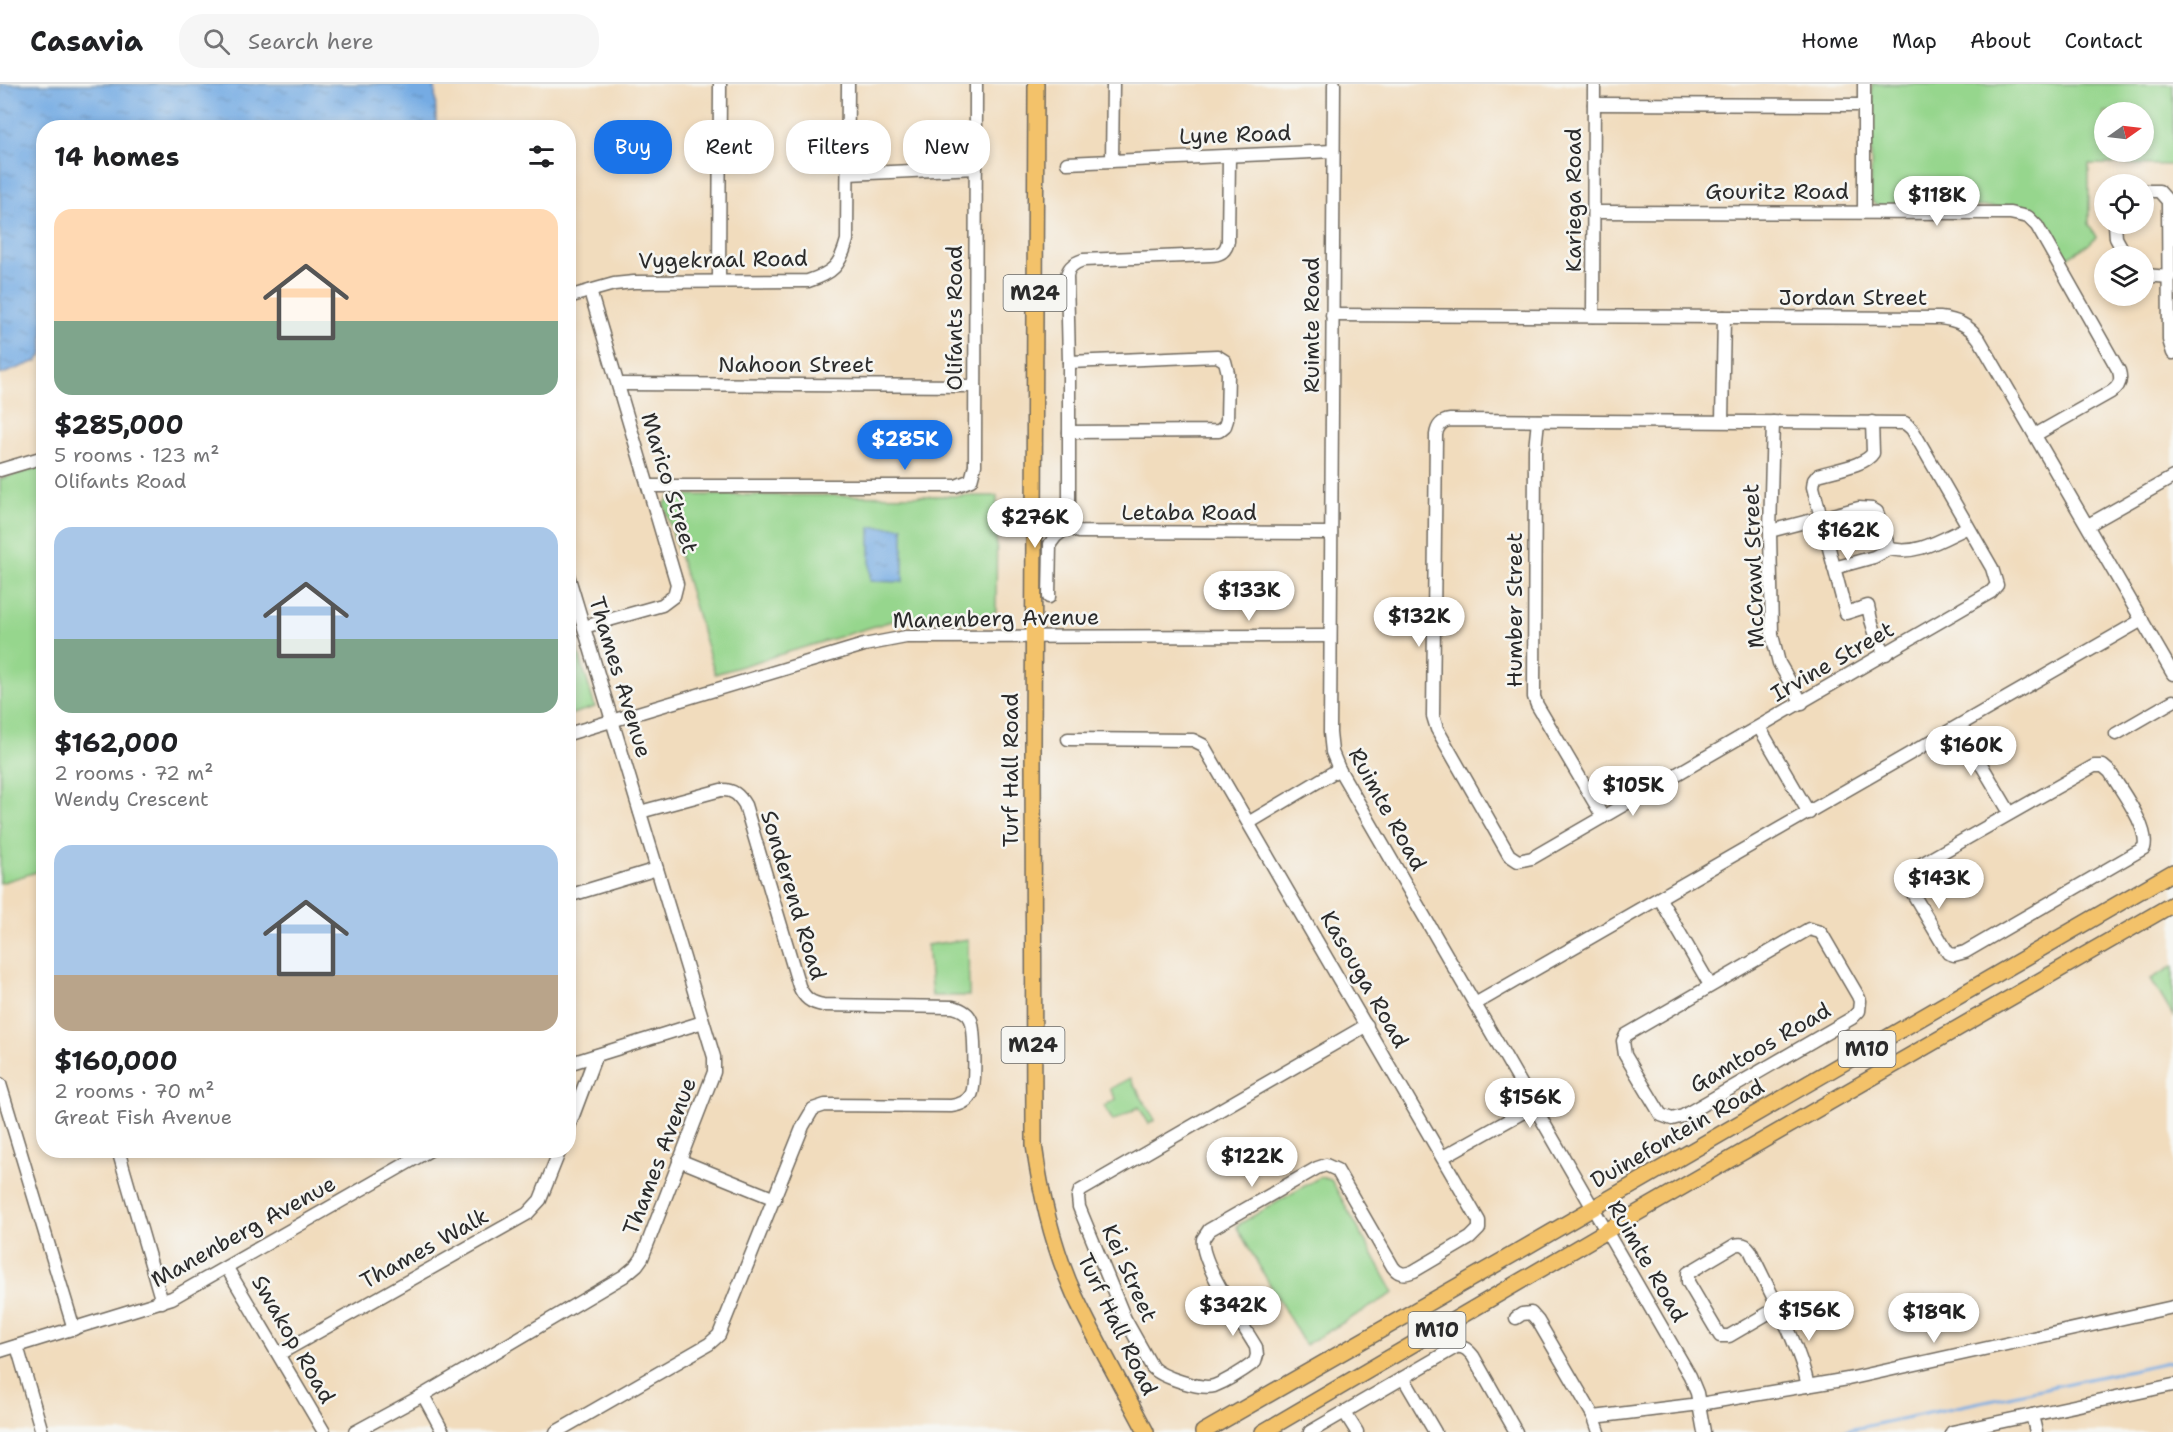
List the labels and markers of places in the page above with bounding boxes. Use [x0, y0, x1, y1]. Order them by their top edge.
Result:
pin: $118K [1895, 176, 1979, 227]
pin: $285K [863, 420, 947, 471]
pin: $276K [993, 498, 1077, 549]
pin: $162K [1806, 511, 1890, 562]
pin: $133K [1207, 571, 1291, 622]
pin: $132K [1377, 597, 1461, 648]
pin: $160K [1929, 726, 2013, 777]
pin: $105K [1591, 766, 1675, 817]
pin: $143K [1897, 859, 1981, 910]
pin: $156K [1488, 1078, 1572, 1129]
pin: $122K [1210, 1137, 1294, 1188]
pin: $342K [1191, 1286, 1275, 1337]
pin: $156K [1767, 1291, 1851, 1342]
pin: $189K [1892, 1293, 1976, 1344]

